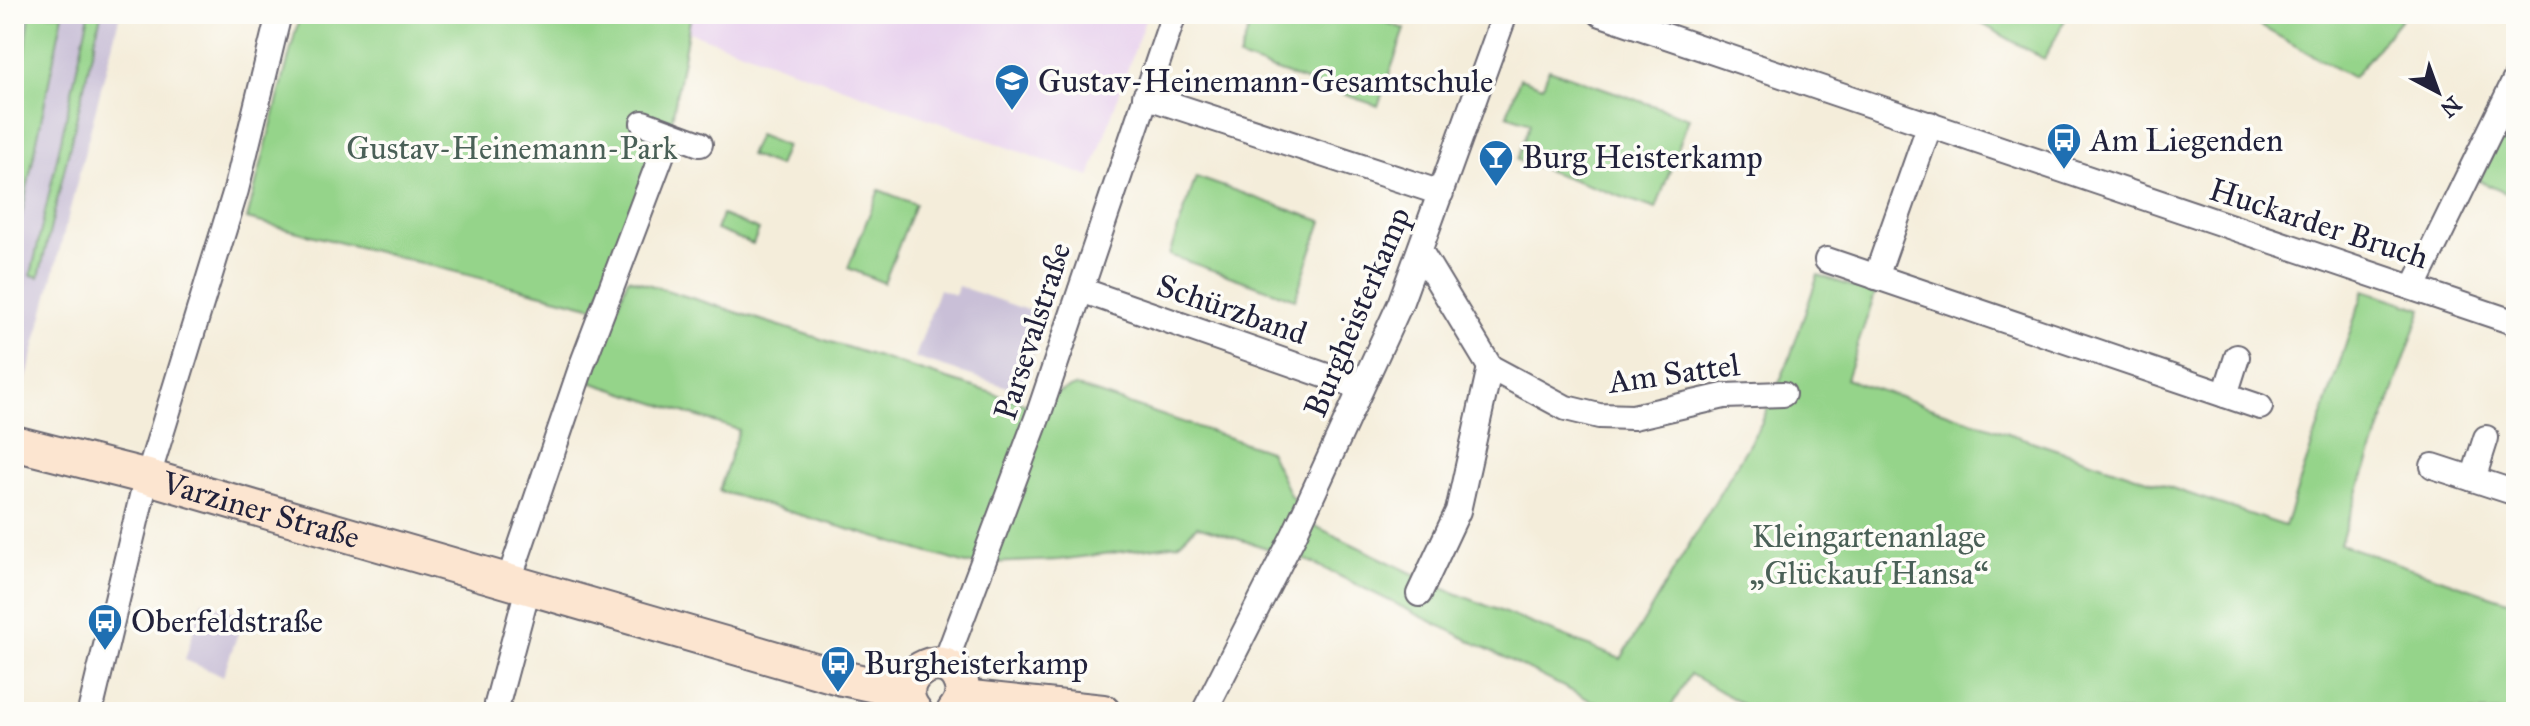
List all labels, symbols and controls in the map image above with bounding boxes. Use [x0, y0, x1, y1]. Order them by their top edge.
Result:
north arrow [2398, 52, 2478, 132]
school or university icon: Gustav-Heinemann-Gesamtschule [993, 62, 1031, 112]
place label: Gustav-Heinemann-Gesamtschule [1038, 62, 1493, 101]
text: N [2435, 90, 2467, 123]
bus stop icon: Am Liegenden [2045, 121, 2083, 171]
place label: Am Liegenden [2088, 121, 2283, 160]
park label: Gustav-Heinemann-Park [346, 129, 678, 168]
bar icon: Burg Heisterkamp [1477, 138, 1515, 188]
place label: Burg Heisterkamp [1522, 138, 1763, 177]
street label: Huckarder Bruch [2204, 170, 2433, 277]
street label: Burgheisterkamp [1296, 201, 1419, 423]
street label: Parsevalstraße [986, 238, 1079, 425]
street label: Schürzband [1152, 266, 1312, 353]
street label: Am Sattel [1604, 345, 1742, 402]
street label: Varziner Straße [157, 463, 364, 557]
park label: Kleingartenanlage „Glückauf Hansa“ [1749, 517, 1989, 593]
bus stop icon: Oberfeldstraße [86, 602, 124, 652]
place label: Oberfeldstraße [131, 602, 323, 641]
bus stop icon: Burgheisterkamp [819, 644, 857, 694]
place label: Burgheisterkamp [864, 644, 1088, 683]

